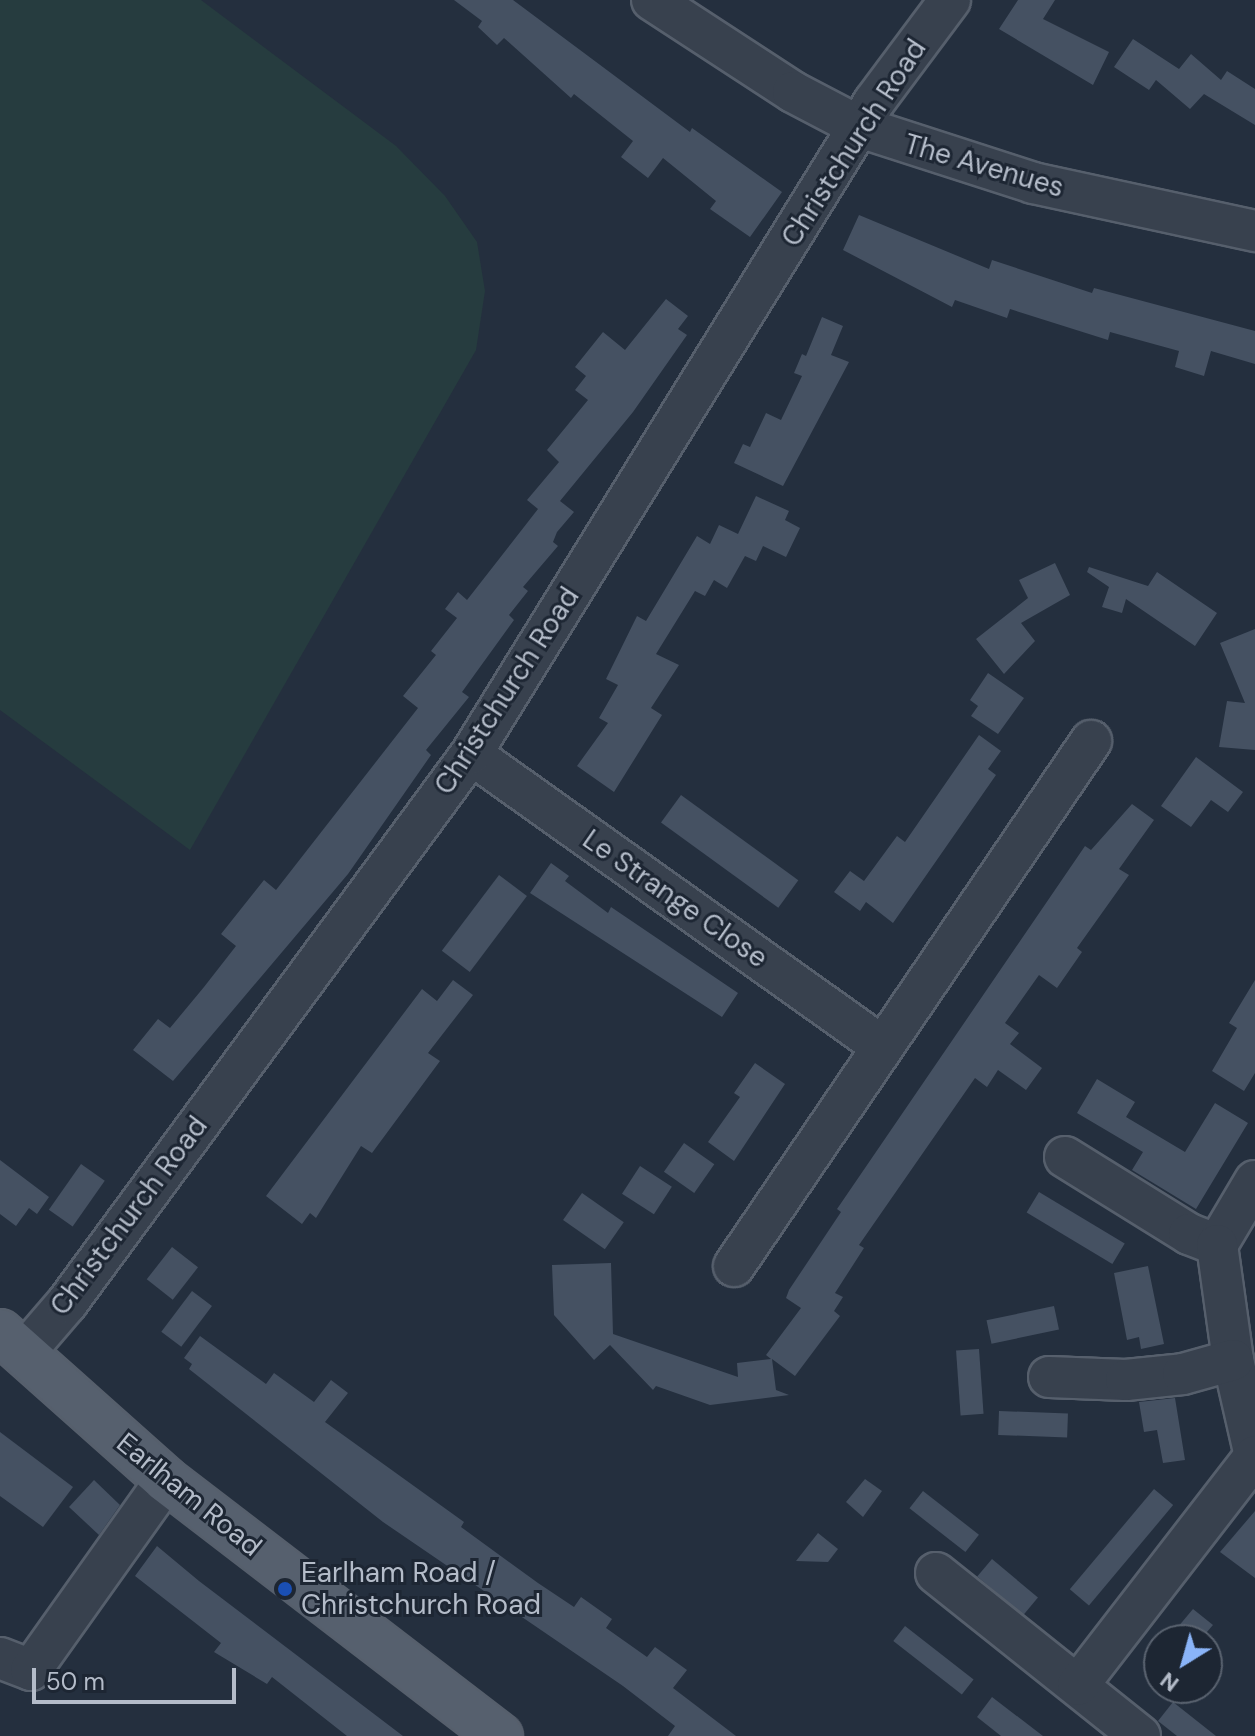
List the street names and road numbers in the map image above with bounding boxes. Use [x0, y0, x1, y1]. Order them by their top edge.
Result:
street label: Christchurch Road [775, 33, 933, 253]
street label: The Avenues [900, 127, 1068, 205]
street label: Christchurch Road [428, 581, 586, 801]
street label: Le Strange Close [576, 823, 774, 975]
street label: Christchurch Road [43, 1110, 215, 1322]
street label: Earlham Road [110, 1426, 268, 1564]

